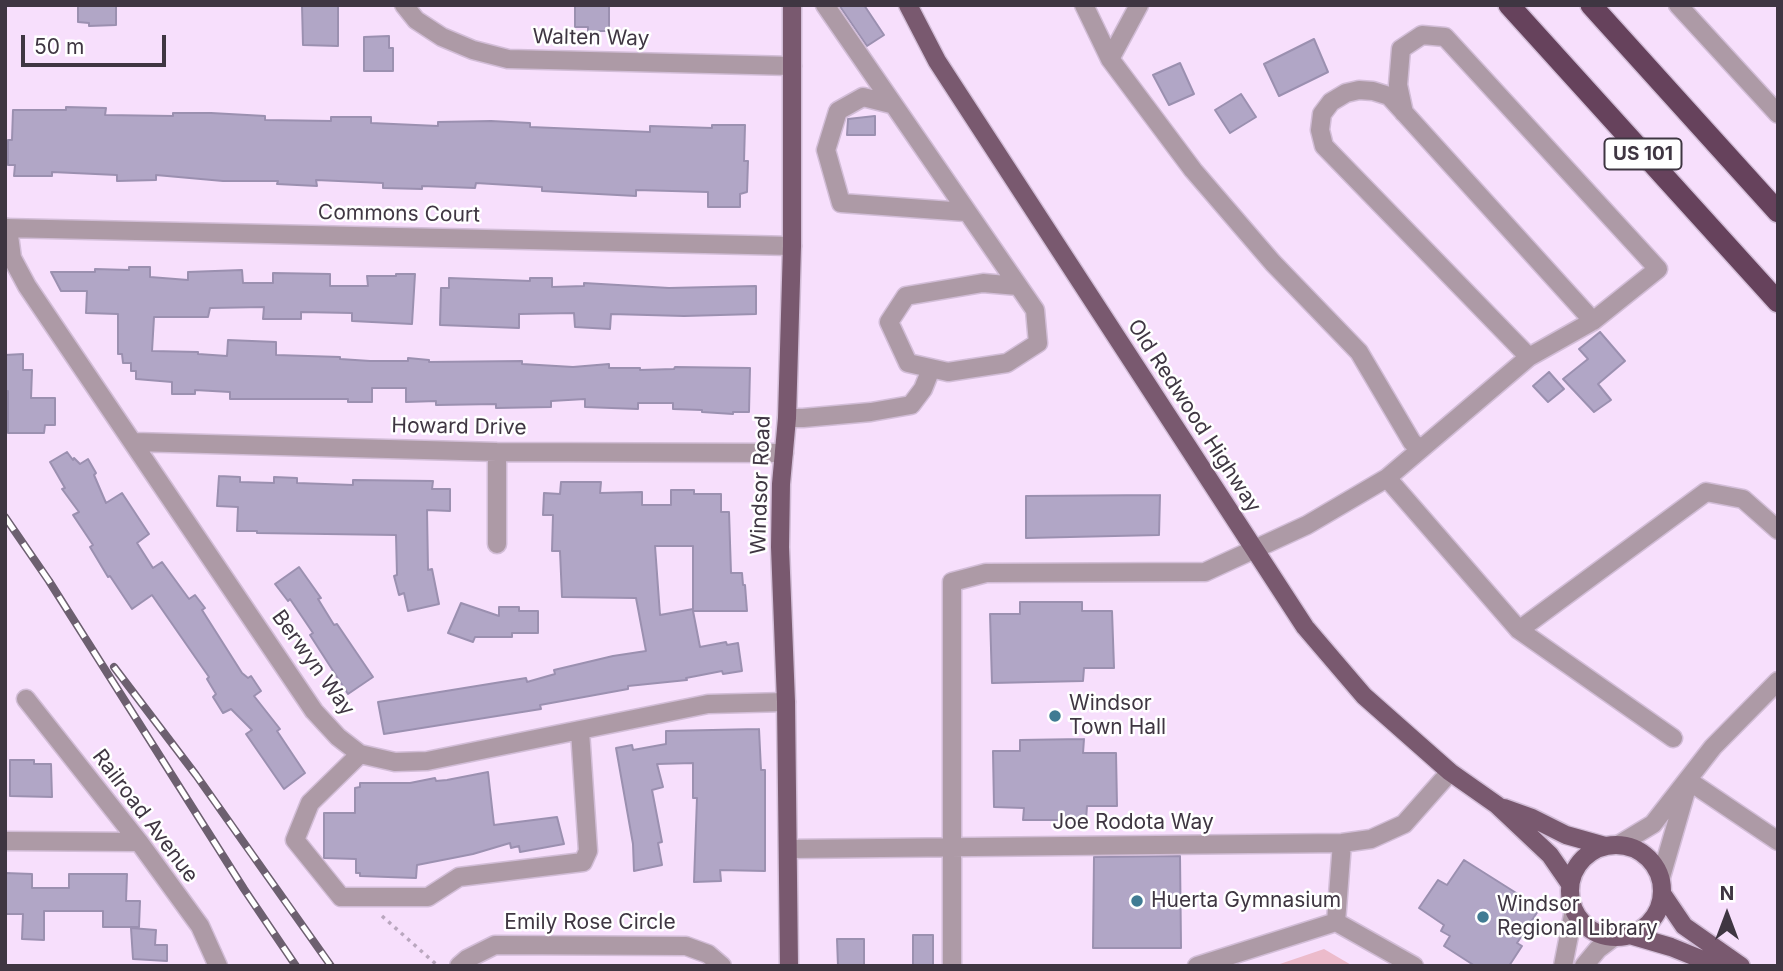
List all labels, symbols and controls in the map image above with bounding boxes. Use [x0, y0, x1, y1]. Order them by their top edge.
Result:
scale bar [24, 21, 170, 65]
street label: Walten Way [532, 24, 650, 52]
text: 50 m [34, 34, 84, 59]
road number: US 101 [1604, 138, 1682, 170]
street label: Commons Court [318, 200, 480, 228]
street label: Old Redwood Highway [1122, 315, 1266, 517]
street label: Howard Drive [391, 413, 527, 441]
street label: Windsor Road [746, 415, 776, 555]
street label: Berwyn Way [266, 605, 360, 721]
place label: Windsor Town Hall [1069, 691, 1166, 741]
marker: Windsor Town Hall [1047, 708, 1063, 724]
street label: Railroad Avenue [87, 745, 203, 887]
street label: Joe Rodota Way [1052, 810, 1214, 836]
north arrow [1692, 880, 1762, 950]
text: N [1720, 882, 1734, 905]
place label: Huerta Gymnasium [1151, 888, 1341, 914]
place label: Windsor Regional Library [1497, 892, 1658, 942]
marker: Huerta Gymnasium [1129, 893, 1145, 909]
marker: Windsor Regional Library [1475, 909, 1491, 925]
street label: Emily Rose Circle [504, 910, 676, 936]

